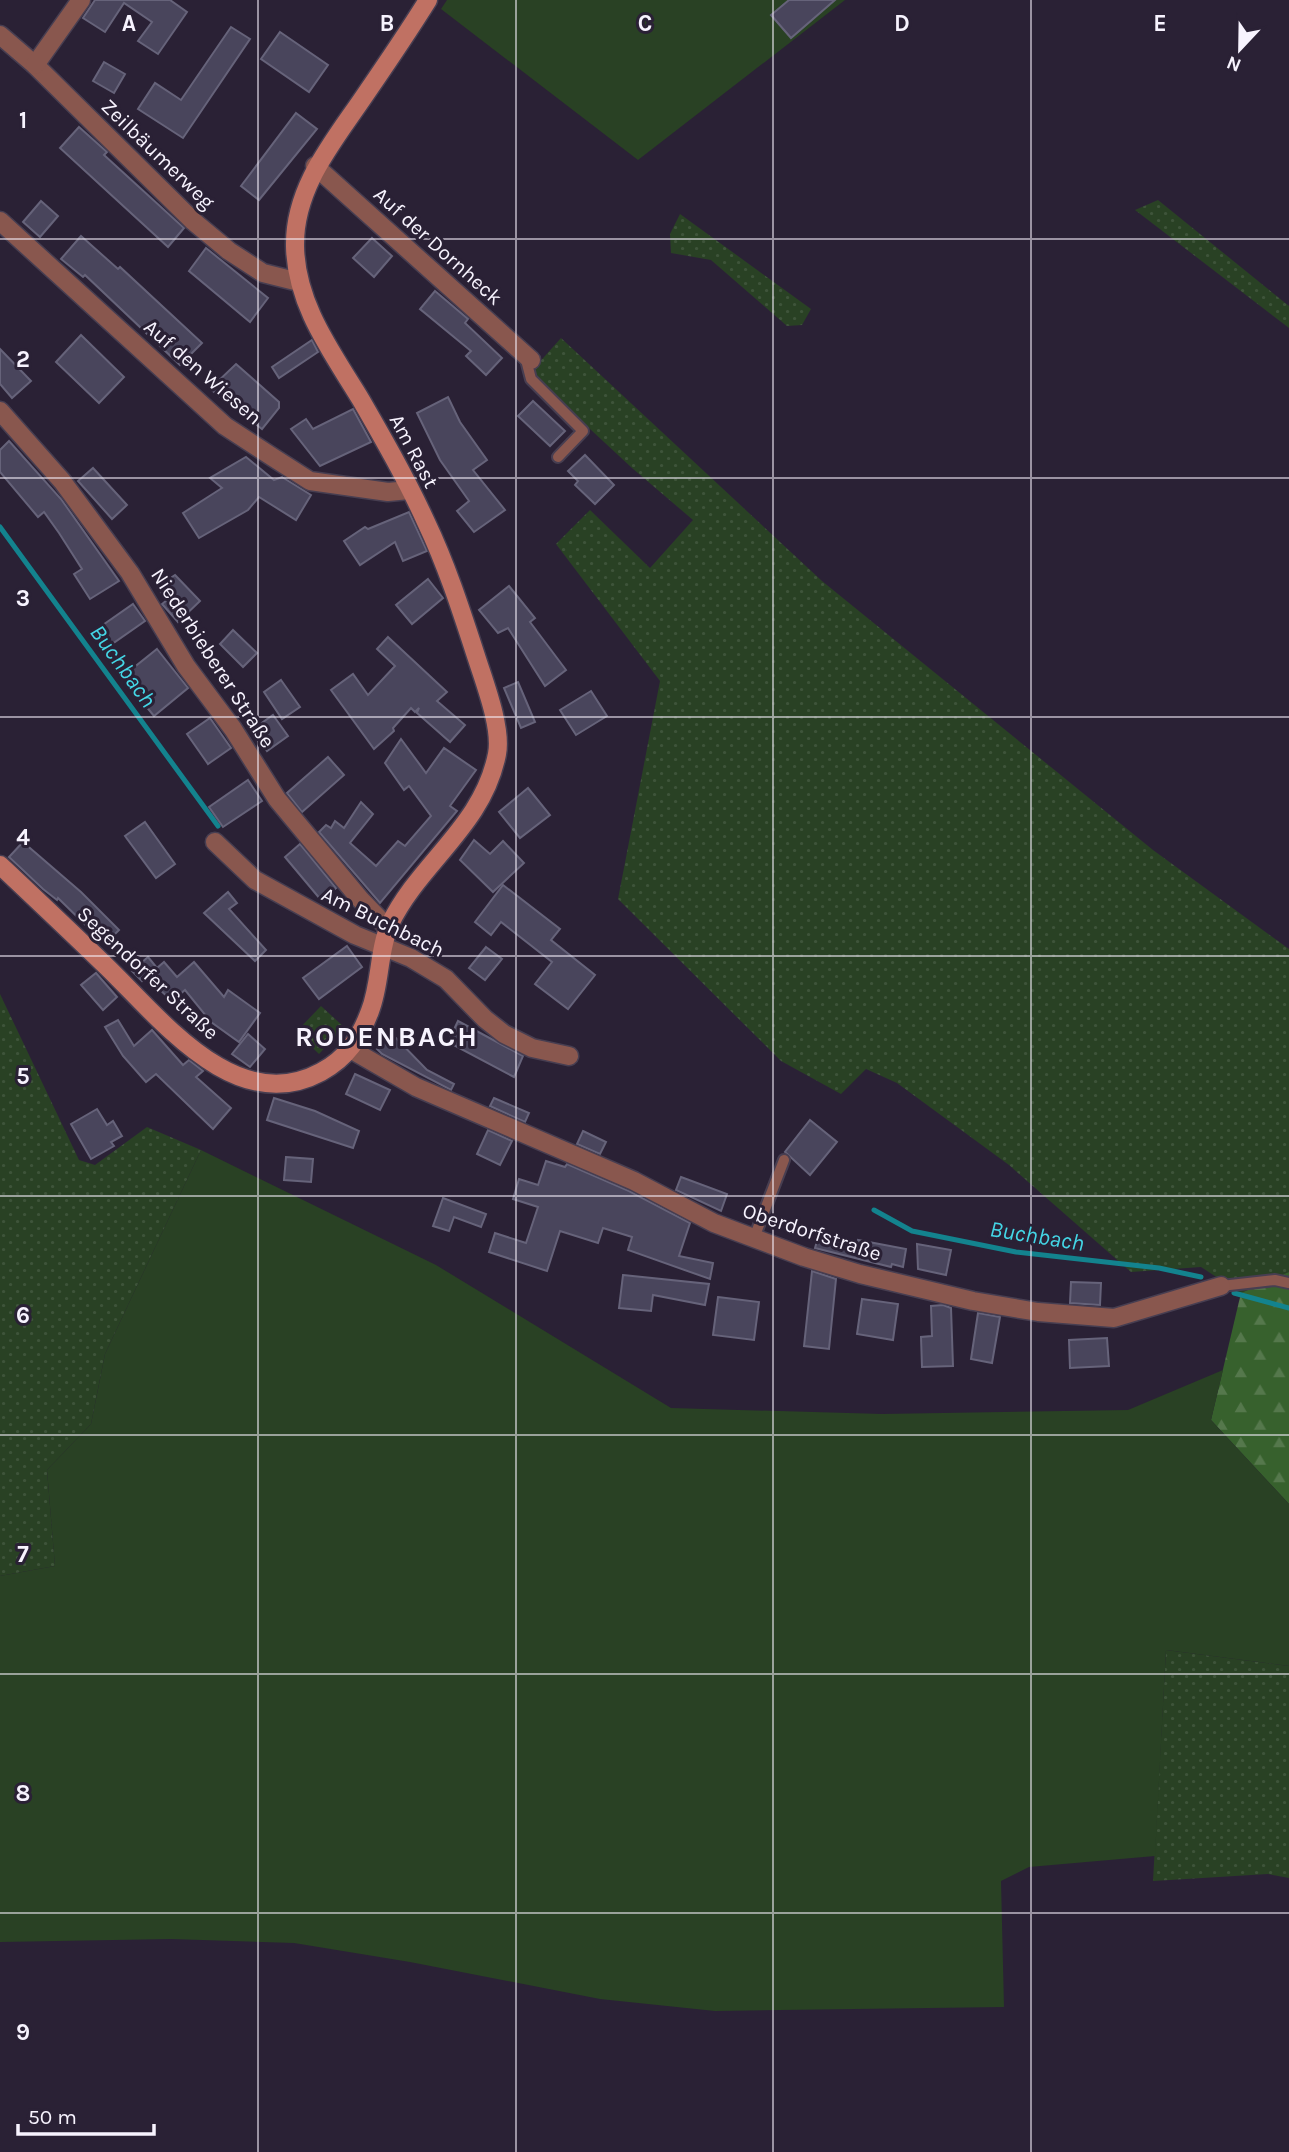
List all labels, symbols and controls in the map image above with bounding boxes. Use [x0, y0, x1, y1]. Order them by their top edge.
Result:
text: A [122, 10, 136, 37]
text: B [380, 10, 394, 37]
text: C [638, 10, 652, 37]
text: D [894, 10, 910, 37]
text: E [1153, 10, 1167, 37]
north arrow [1205, 14, 1275, 84]
text: N [1224, 51, 1244, 77]
street label: Zeilbäumerweg [96, 94, 220, 214]
text: 1 [19, 107, 27, 134]
street label: Auf der Dornheck [369, 182, 507, 310]
street label: Auf den Wiesen [139, 314, 267, 430]
text: 2 [16, 346, 30, 373]
street label: Am Rast [385, 410, 443, 492]
street label: Niederbieberer Straße [146, 564, 280, 752]
text: 3 [16, 585, 30, 612]
water label: Buchbach [84, 619, 162, 713]
text: 4 [16, 824, 30, 851]
street label: Am Buchbach [318, 882, 448, 962]
street label: Segendorfer Straße [72, 901, 224, 1045]
district label: RODENBACH [295, 1020, 479, 1053]
text: 5 [16, 1063, 30, 1090]
street label: Oberdorfstraße [740, 1198, 884, 1266]
water label: Buchbach [988, 1215, 1086, 1257]
text: 6 [16, 1302, 30, 1329]
text: 7 [17, 1541, 29, 1568]
text: 8 [16, 1780, 30, 1807]
text: 9 [16, 2019, 30, 2046]
scale bar [18, 2092, 154, 2136]
text: 50 m [28, 2105, 77, 2129]

